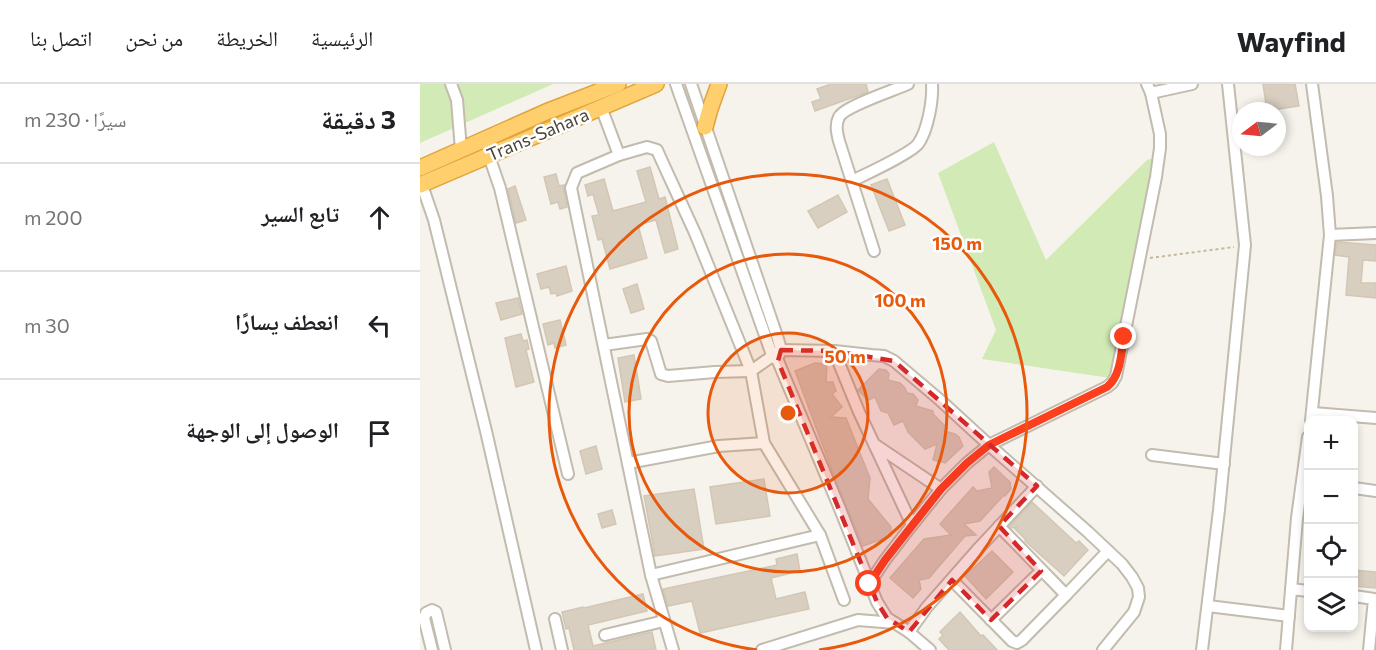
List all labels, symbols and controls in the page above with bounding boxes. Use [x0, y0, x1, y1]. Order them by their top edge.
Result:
text: Wayfind [1237, 24, 1346, 58]
text: اتصل بنا [30, 25, 92, 50]
text: من نحن [125, 25, 183, 50]
text: الخريطة [216, 25, 278, 50]
text: الرئيسية [311, 25, 373, 50]
north arrow [1232, 102, 1286, 156]
text: 3 دقيقة [321, 103, 396, 134]
street label: Trans-Sahara [483, 103, 592, 165]
text: سيرًا · 230 m [24, 107, 126, 131]
text: تابع السير [261, 200, 339, 227]
icon: ahead [363, 201, 396, 234]
text: 200 m [24, 205, 82, 229]
text: 150 m [932, 232, 982, 254]
text: 100 m [874, 289, 926, 311]
text: انعطف يسارًا [235, 308, 339, 335]
icon: left [363, 309, 396, 342]
text: 30 m [24, 313, 70, 337]
route end [1110, 323, 1136, 349]
text: 50 m [824, 345, 866, 367]
centre of rings [778, 403, 798, 423]
text: الوصول إلى الوجهة [186, 416, 339, 443]
map controls [1304, 416, 1358, 632]
button: + [1304, 416, 1358, 470]
icon: arrive [363, 417, 396, 450]
button: − [1304, 470, 1358, 524]
button: locate [1304, 524, 1358, 578]
route start [855, 570, 881, 596]
button: layers [1304, 578, 1358, 632]

